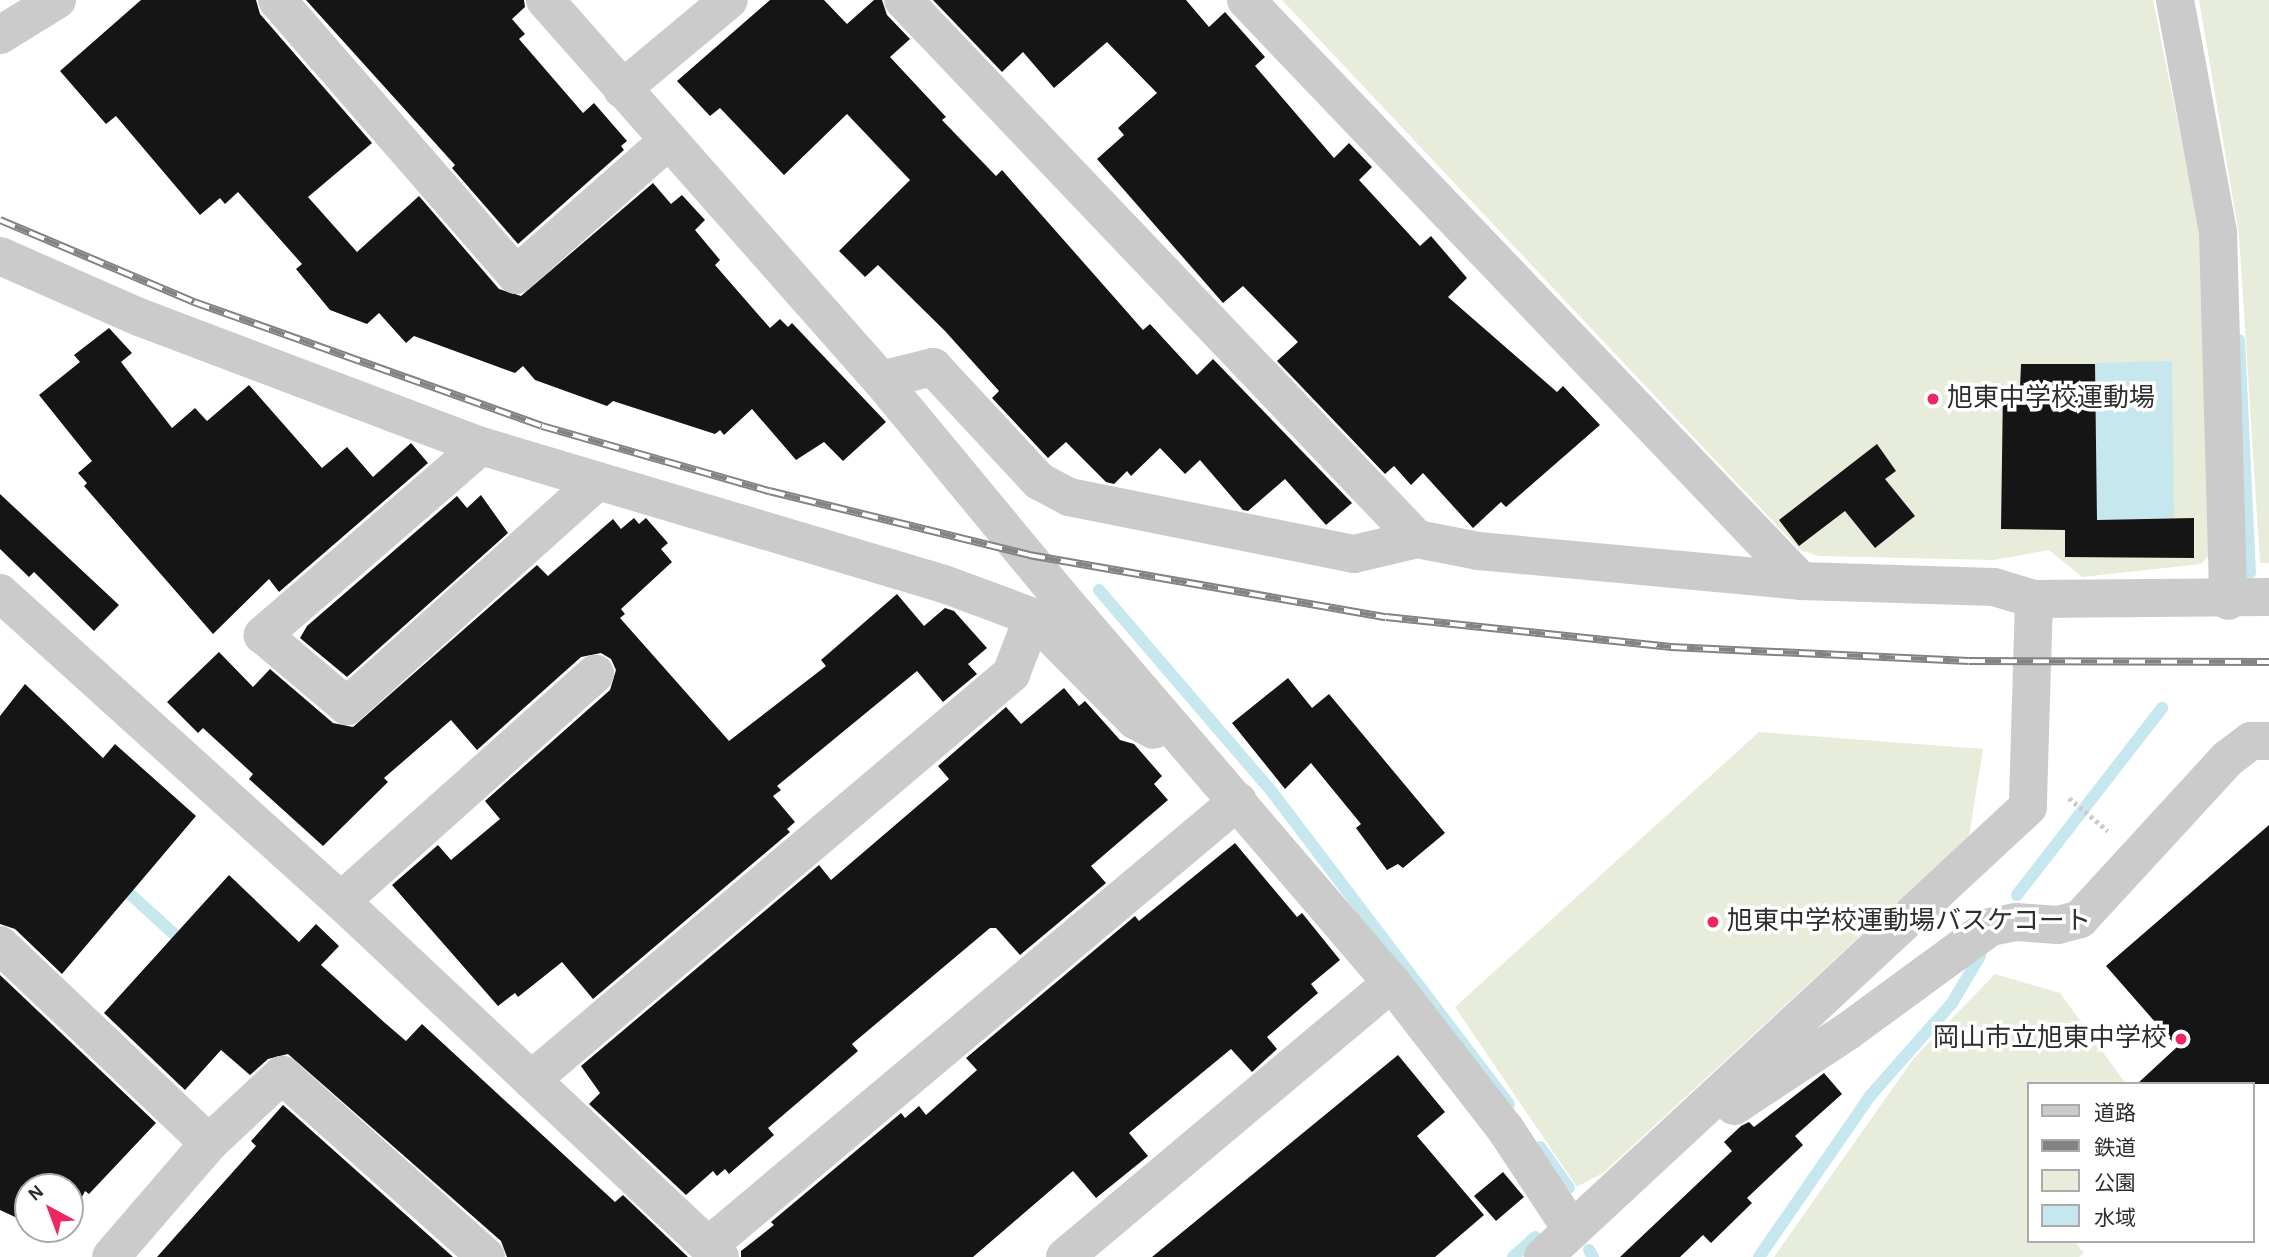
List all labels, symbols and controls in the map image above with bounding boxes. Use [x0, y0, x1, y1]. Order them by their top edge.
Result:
place label: 旭東中学校運動場 [1947, 383, 2155, 415]
marker: 旭東中学校運動場 [1925, 391, 1941, 407]
place label: 旭東中学校運動場バスケコート [1727, 906, 2091, 938]
marker: 旭東中学校運動場バスケコート [1705, 914, 1721, 930]
place label: 岡山市立旭東中学校 [1933, 1023, 2167, 1055]
marker: 岡山市立旭東中学校 [2173, 1031, 2189, 1047]
legend [2028, 1082, 2255, 1243]
text: 道路 [2094, 1103, 2136, 1124]
text: 鉄道 [2094, 1138, 2136, 1159]
north arrow [14, 1173, 84, 1243]
text: 公園 [2094, 1173, 2136, 1194]
text: N [25, 1182, 47, 1205]
text: 水域 [2094, 1208, 2136, 1229]

